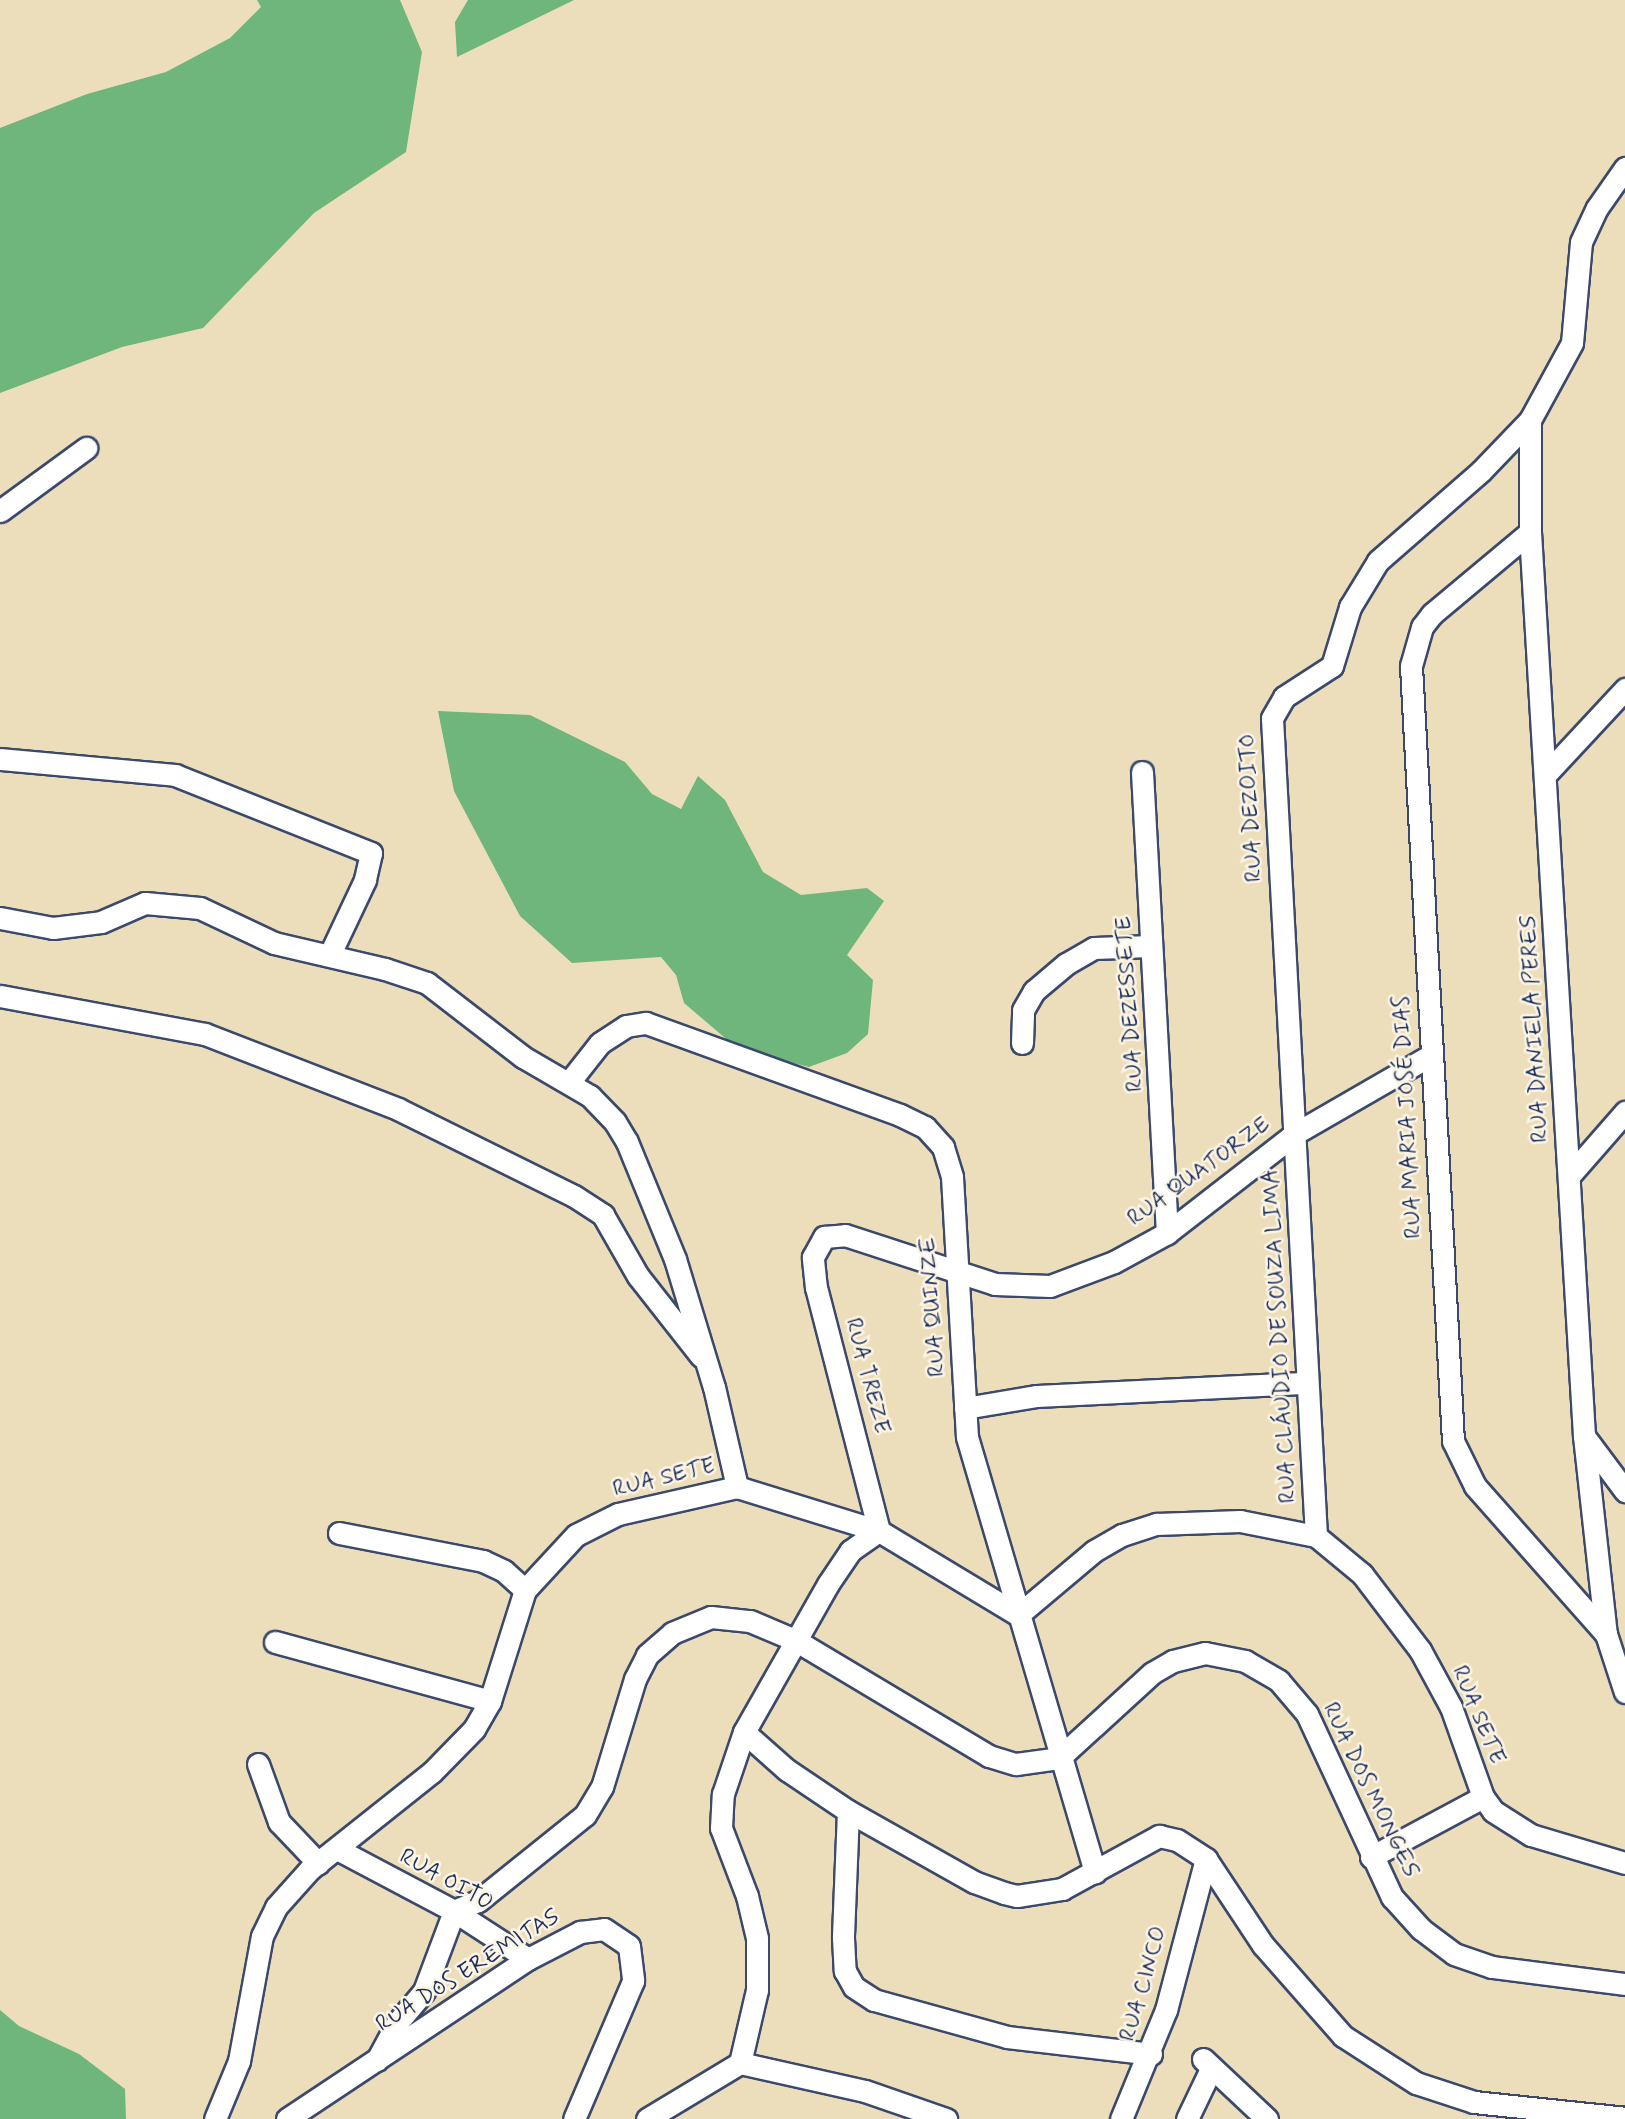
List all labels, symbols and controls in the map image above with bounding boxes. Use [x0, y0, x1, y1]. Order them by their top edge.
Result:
street label: RUA DEZOITO [1233, 736, 1269, 880]
street label: RUA DEZESSETE [1110, 915, 1150, 1093]
street label: RUA DANIELA PERES [1515, 915, 1555, 1143]
street label: RUA MARIA JOSÉ DIAS [1388, 993, 1428, 1241]
street label: RUA QUATORZE [1123, 1111, 1275, 1233]
street label: RUA CLÁUDIO DE SOUZA LIMA [1258, 1170, 1302, 1502]
street label: RUA QUINZE [914, 1237, 952, 1377]
street label: RUA TREZE [838, 1314, 896, 1438]
street label: RUA SETE [609, 1452, 719, 1504]
street label: RUA SETE [1444, 1660, 1512, 1770]
street label: RUA DOS MONGES [1315, 1696, 1425, 1884]
street label: RUA OITO [394, 1843, 498, 1917]
street label: RUA DOS EREMITAS [371, 1903, 565, 2039]
street label: RUA CINCO [1114, 1921, 1174, 2047]

